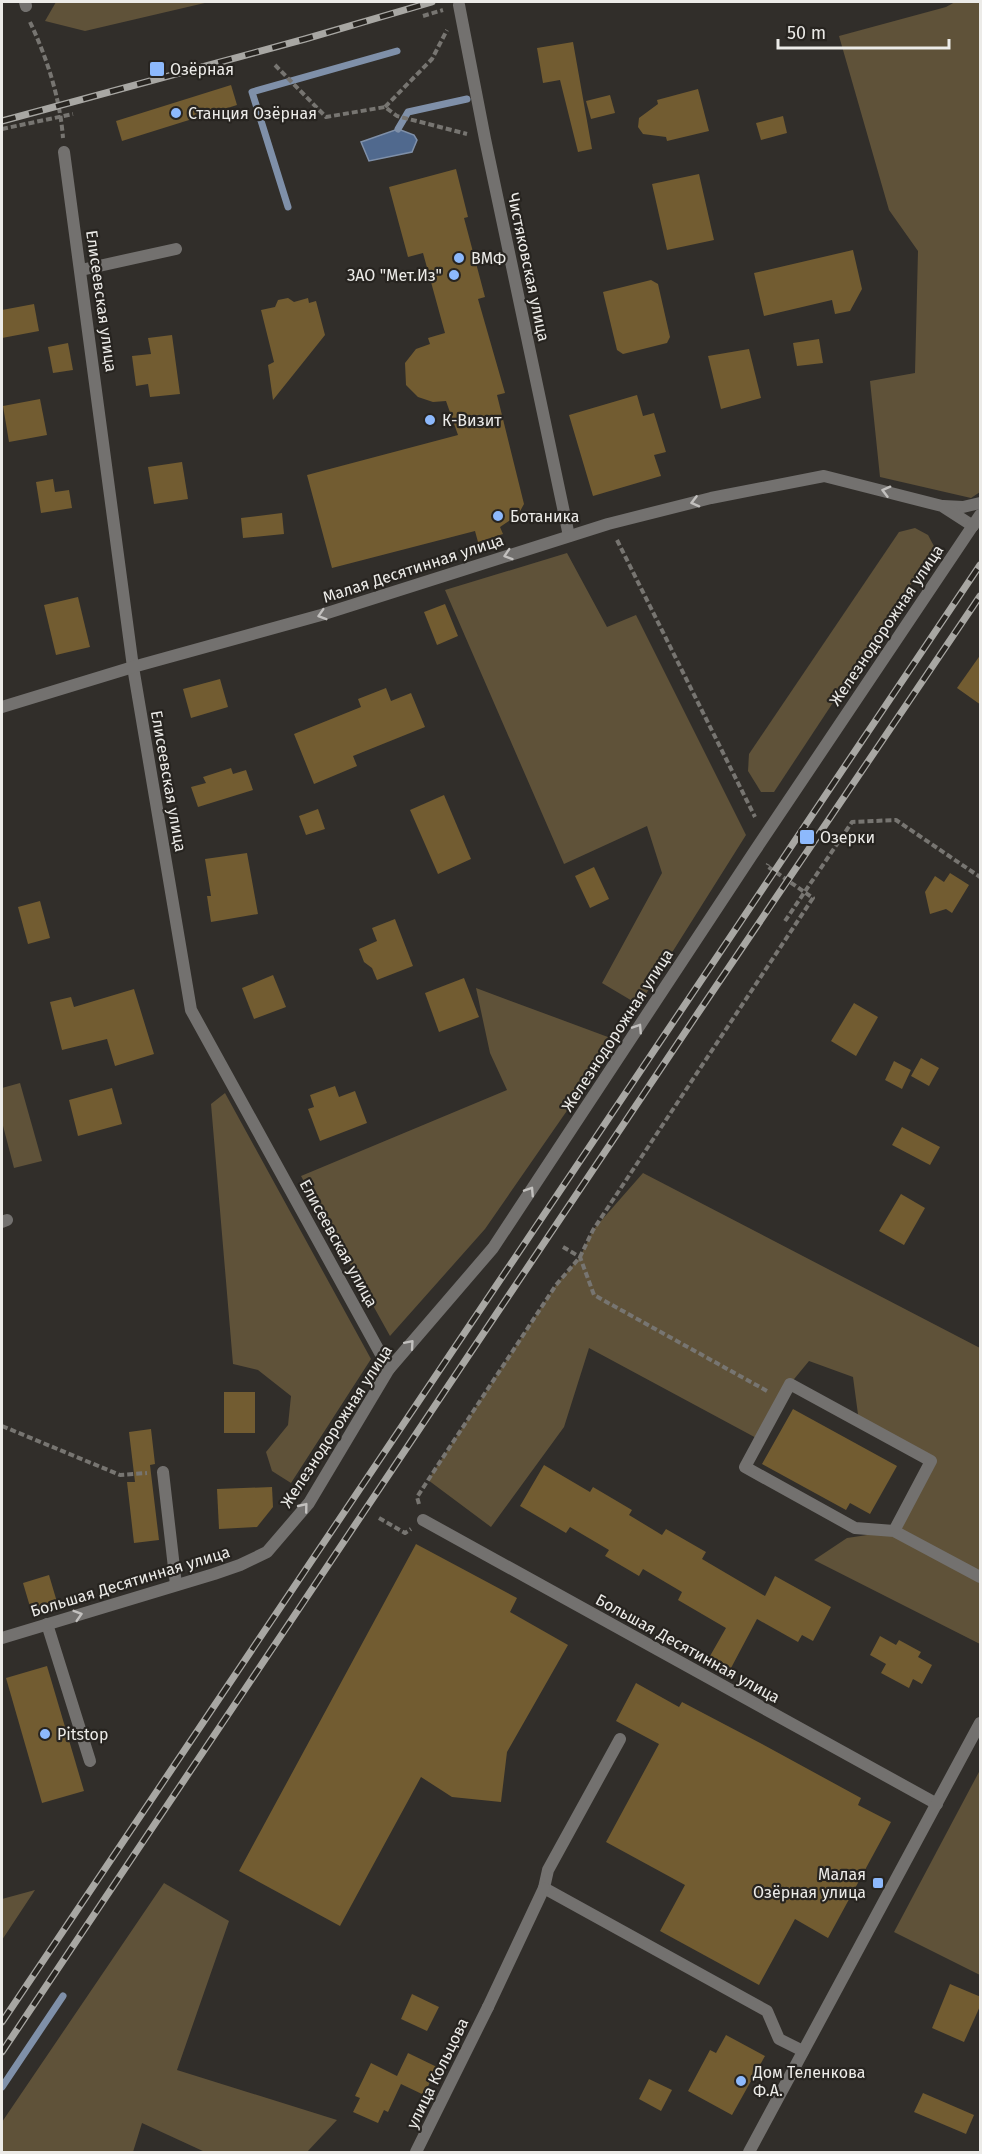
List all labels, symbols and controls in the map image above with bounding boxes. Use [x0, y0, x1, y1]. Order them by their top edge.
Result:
scale bar [778, 12, 949, 50]
text: 50 m [787, 22, 826, 44]
marker: Озёрная [148, 60, 166, 78]
place label: Озёрная [170, 60, 234, 79]
place label: Станция Озёрная [188, 104, 317, 123]
marker: Станция Озёрная [169, 106, 183, 120]
street label: Чистяковская улица [503, 191, 554, 343]
street label: Елисеевская улица [82, 229, 121, 373]
place label: ВМФ [471, 249, 506, 268]
marker: ВМФ [452, 251, 466, 265]
place label: ЗАО "Мет.Из" [347, 266, 442, 285]
marker: ЗАО "Мет.Из" [447, 268, 461, 282]
place label: К-Визит [442, 411, 502, 430]
marker: К-Визит [423, 413, 437, 427]
one-way arrow [881, 486, 891, 498]
one-way arrow [690, 495, 700, 508]
place label: Ботаника [510, 507, 579, 526]
marker: Ботаника [491, 509, 505, 523]
street label: Малая Десятинная улица [320, 530, 506, 607]
street label: Железнодорожная улица [825, 541, 947, 709]
one-way arrow [503, 548, 514, 560]
one-way arrow [317, 608, 328, 620]
street label: Елисеевская улица [147, 709, 190, 853]
marker: Озерки [798, 828, 816, 846]
place label: Озерки [820, 828, 875, 847]
street label: Железнодорожная улица [558, 945, 677, 1115]
one-way arrow [630, 1024, 641, 1035]
street label: Елисеевская улица [296, 1176, 382, 1310]
one-way arrow [523, 1187, 535, 1197]
one-way arrow [403, 1340, 414, 1351]
street label: Железнодорожная улица [277, 1341, 396, 1511]
one-way arrow [297, 1503, 308, 1514]
street label: Большая Десятинная улица [28, 1542, 232, 1621]
street label: Большая Десятинная улица [592, 1590, 783, 1707]
one-way arrow [72, 1610, 83, 1622]
place label: Pitstop [57, 1725, 108, 1744]
marker: Pitstop [38, 1727, 52, 1741]
place label: Малая Озёрная улица [753, 1865, 866, 1902]
marker: Малая Озёрная улица [871, 1876, 885, 1890]
street label: улица Кольцова [402, 2015, 472, 2132]
place label: Дом Теленкова Ф.А. [752, 2063, 866, 2100]
marker: Дом Теленкова Ф.А. [734, 2074, 748, 2088]

